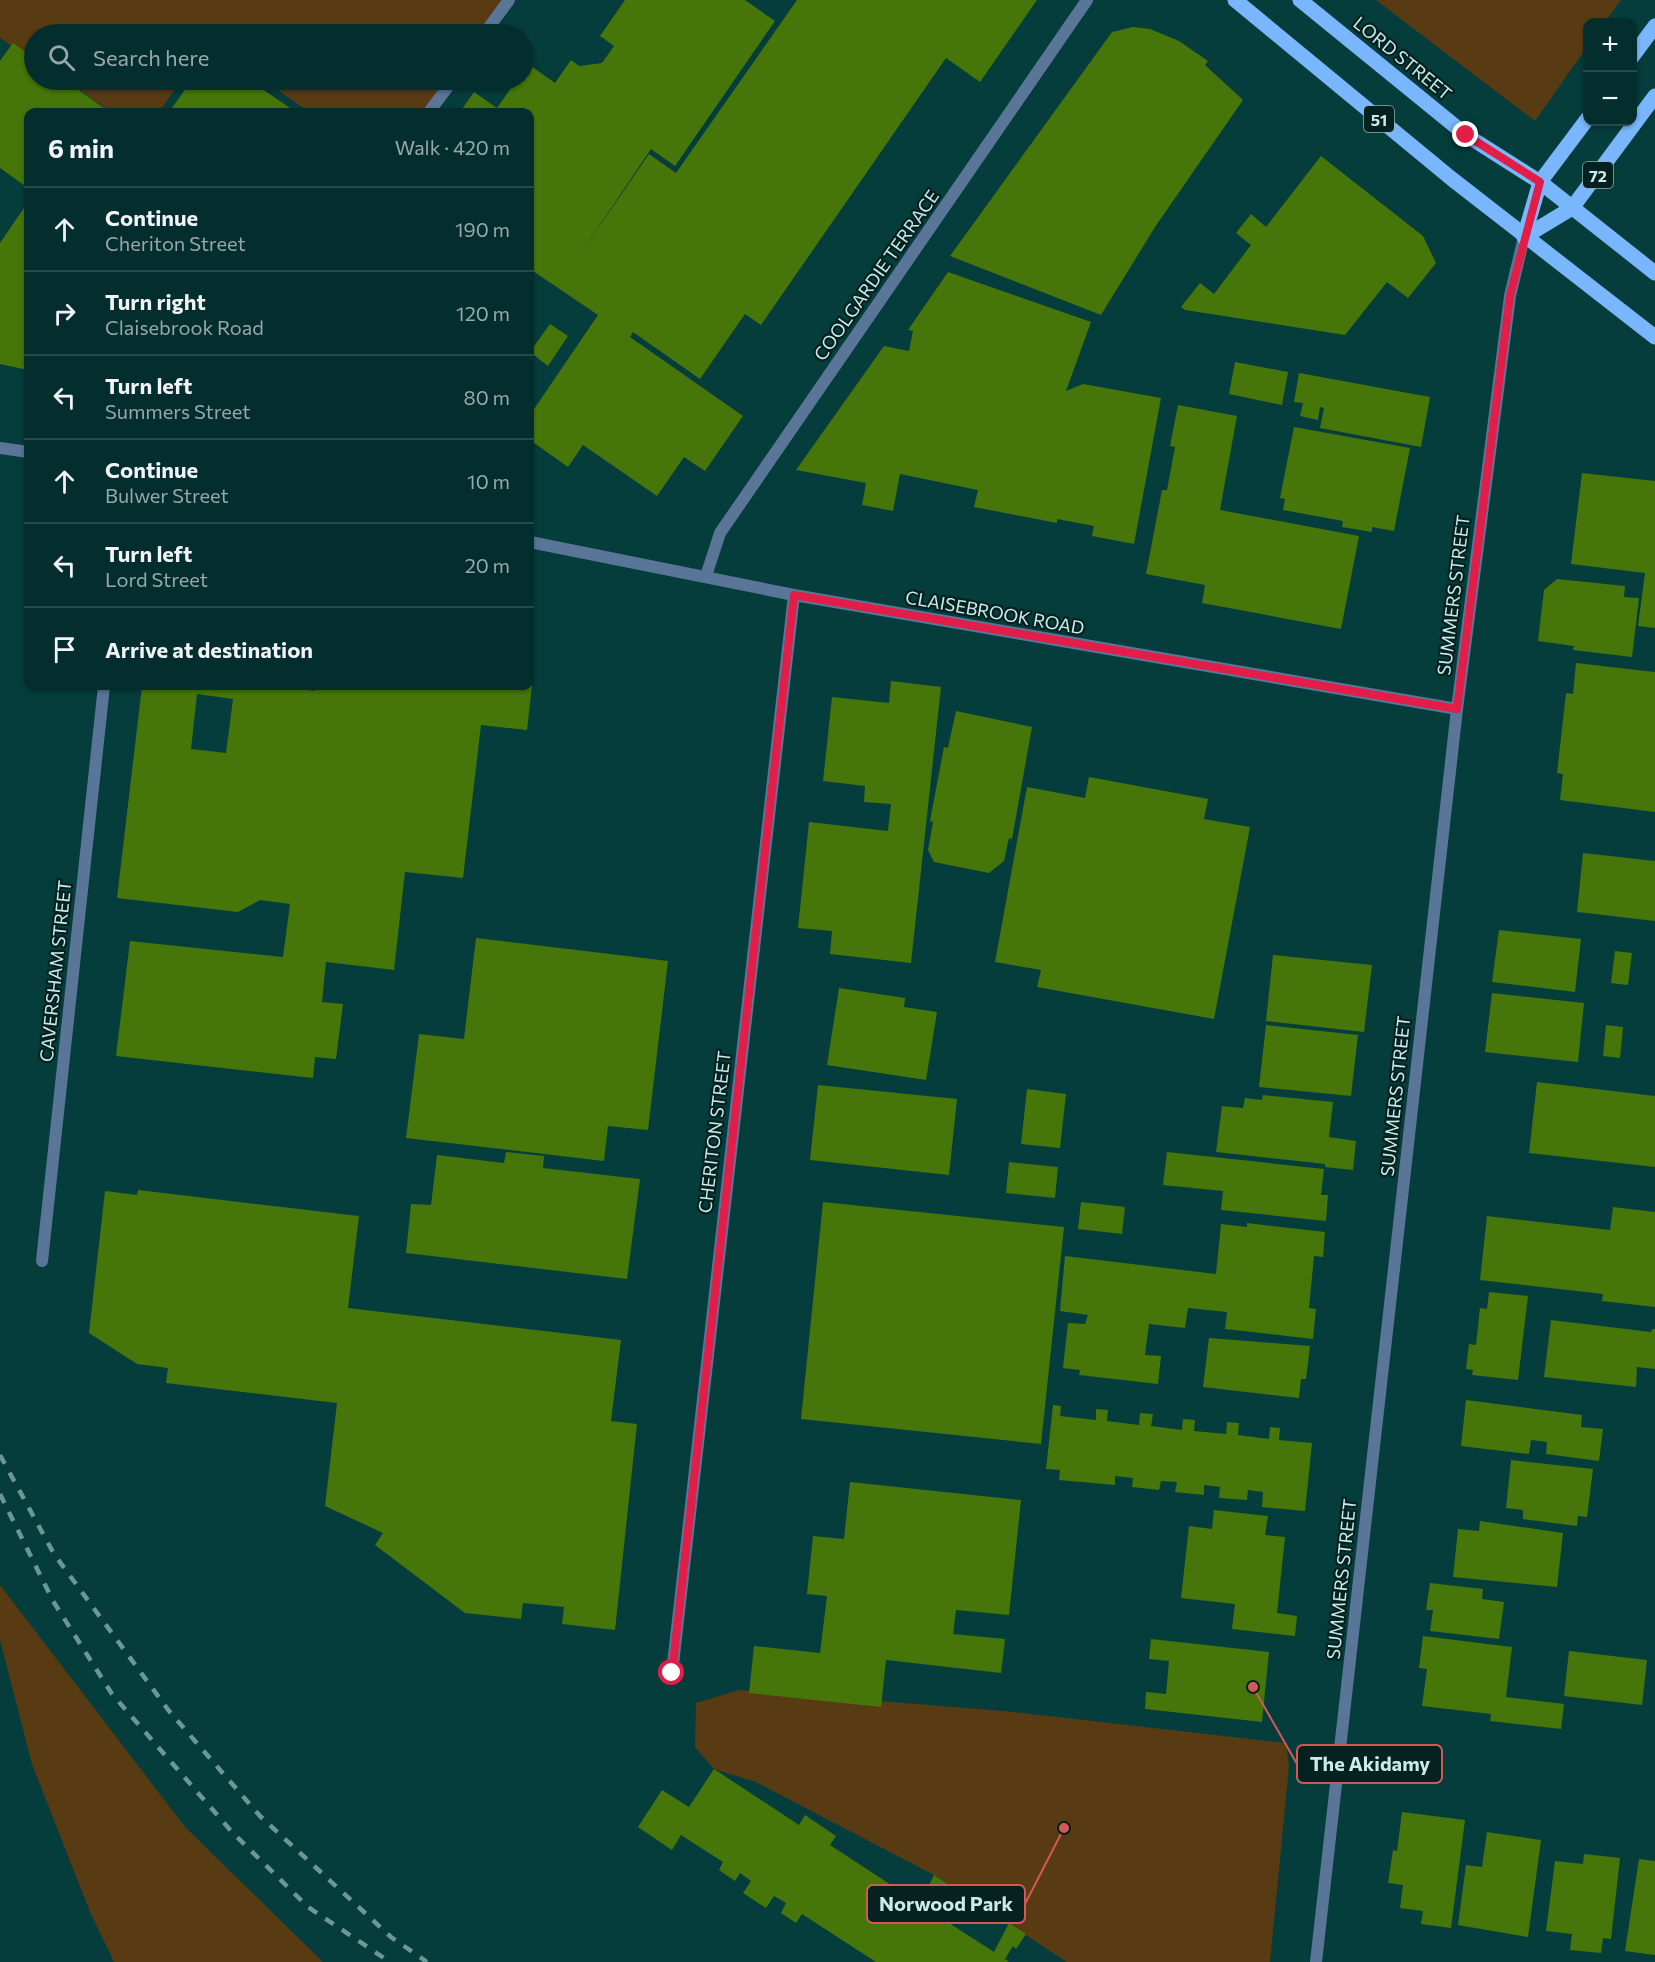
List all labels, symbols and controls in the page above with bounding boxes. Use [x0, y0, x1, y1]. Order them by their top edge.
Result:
street label: LORD STREET [1349, 12, 1457, 104]
map controls [1583, 18, 1637, 126]
button: + [1583, 18, 1637, 72]
search box [24, 24, 534, 90]
icon: search [45, 41, 78, 74]
text: Search here [93, 44, 209, 71]
button: − [1583, 72, 1637, 126]
road number: 51 [1364, 106, 1394, 132]
route end [1452, 121, 1478, 147]
text: 6 min [48, 132, 114, 163]
text: Walk · 420 m [395, 135, 510, 159]
road number: 72 [1583, 162, 1613, 188]
street label: COOLGARDIE TERRACE [809, 186, 943, 364]
text: Continue [105, 204, 198, 231]
icon: ahead [48, 213, 81, 246]
text: 190 m [455, 217, 510, 241]
text: Cheriton Street [105, 231, 246, 255]
text: Turn right [105, 288, 206, 315]
icon: right [48, 297, 81, 330]
text: 120 m [456, 301, 510, 325]
text: Claisebrook Road [105, 315, 264, 339]
text: Turn left [105, 372, 192, 399]
icon: left [48, 381, 81, 414]
text: 80 m [464, 385, 510, 409]
text: Summers Street [105, 399, 250, 423]
text: Continue [105, 456, 198, 483]
icon: ahead [48, 465, 81, 498]
text: 10 m [467, 469, 510, 493]
text: Bulwer Street [105, 483, 229, 507]
street label: SUMMERS STREET [1432, 513, 1474, 677]
text: Turn left [105, 540, 192, 567]
icon: left [48, 549, 81, 582]
text: 20 m [465, 553, 510, 577]
text: Lord Street [105, 567, 208, 591]
street label: CLAISEBROOK ROAD [904, 585, 1086, 639]
icon: arrive [48, 633, 81, 666]
text: Arrive at destination [105, 636, 313, 663]
street label: CAVERSHAM STREET [35, 879, 75, 1063]
street label: SUMMERS STREET [1376, 1015, 1414, 1177]
street label: CHERITON STREET [693, 1050, 735, 1214]
street label: SUMMERS STREET [1322, 1498, 1360, 1660]
route start [658, 1659, 684, 1685]
callout: The Akidamy [1297, 1745, 1442, 1783]
text: The Akidamy [1310, 1751, 1430, 1775]
callout: Norwood Park [867, 1885, 1025, 1923]
text: Norwood Park [879, 1891, 1014, 1915]

